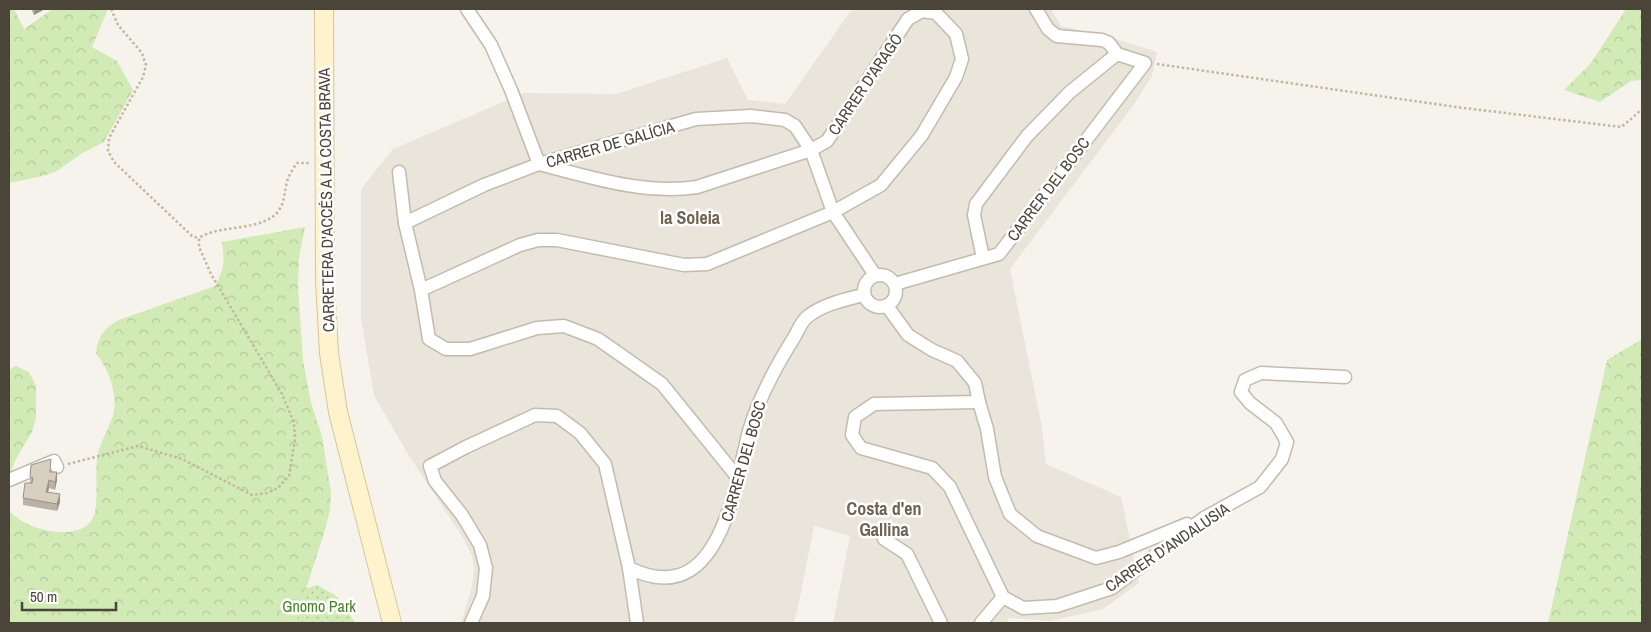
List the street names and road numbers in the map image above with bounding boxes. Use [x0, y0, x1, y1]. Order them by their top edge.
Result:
street label: CARRER D'ARAGÓ [823, 29, 907, 139]
street label: CARRETERA D'ACCÉS A LA COSTA BRAVA [313, 67, 339, 332]
street label: CARRER DE GALÍCIA [543, 115, 677, 173]
street label: CARRER DEL BOSC [1002, 132, 1094, 246]
street label: CARRER DEL BOSC [715, 398, 771, 524]
street label: CARRER D'ANDALUSIA [1101, 497, 1234, 597]

